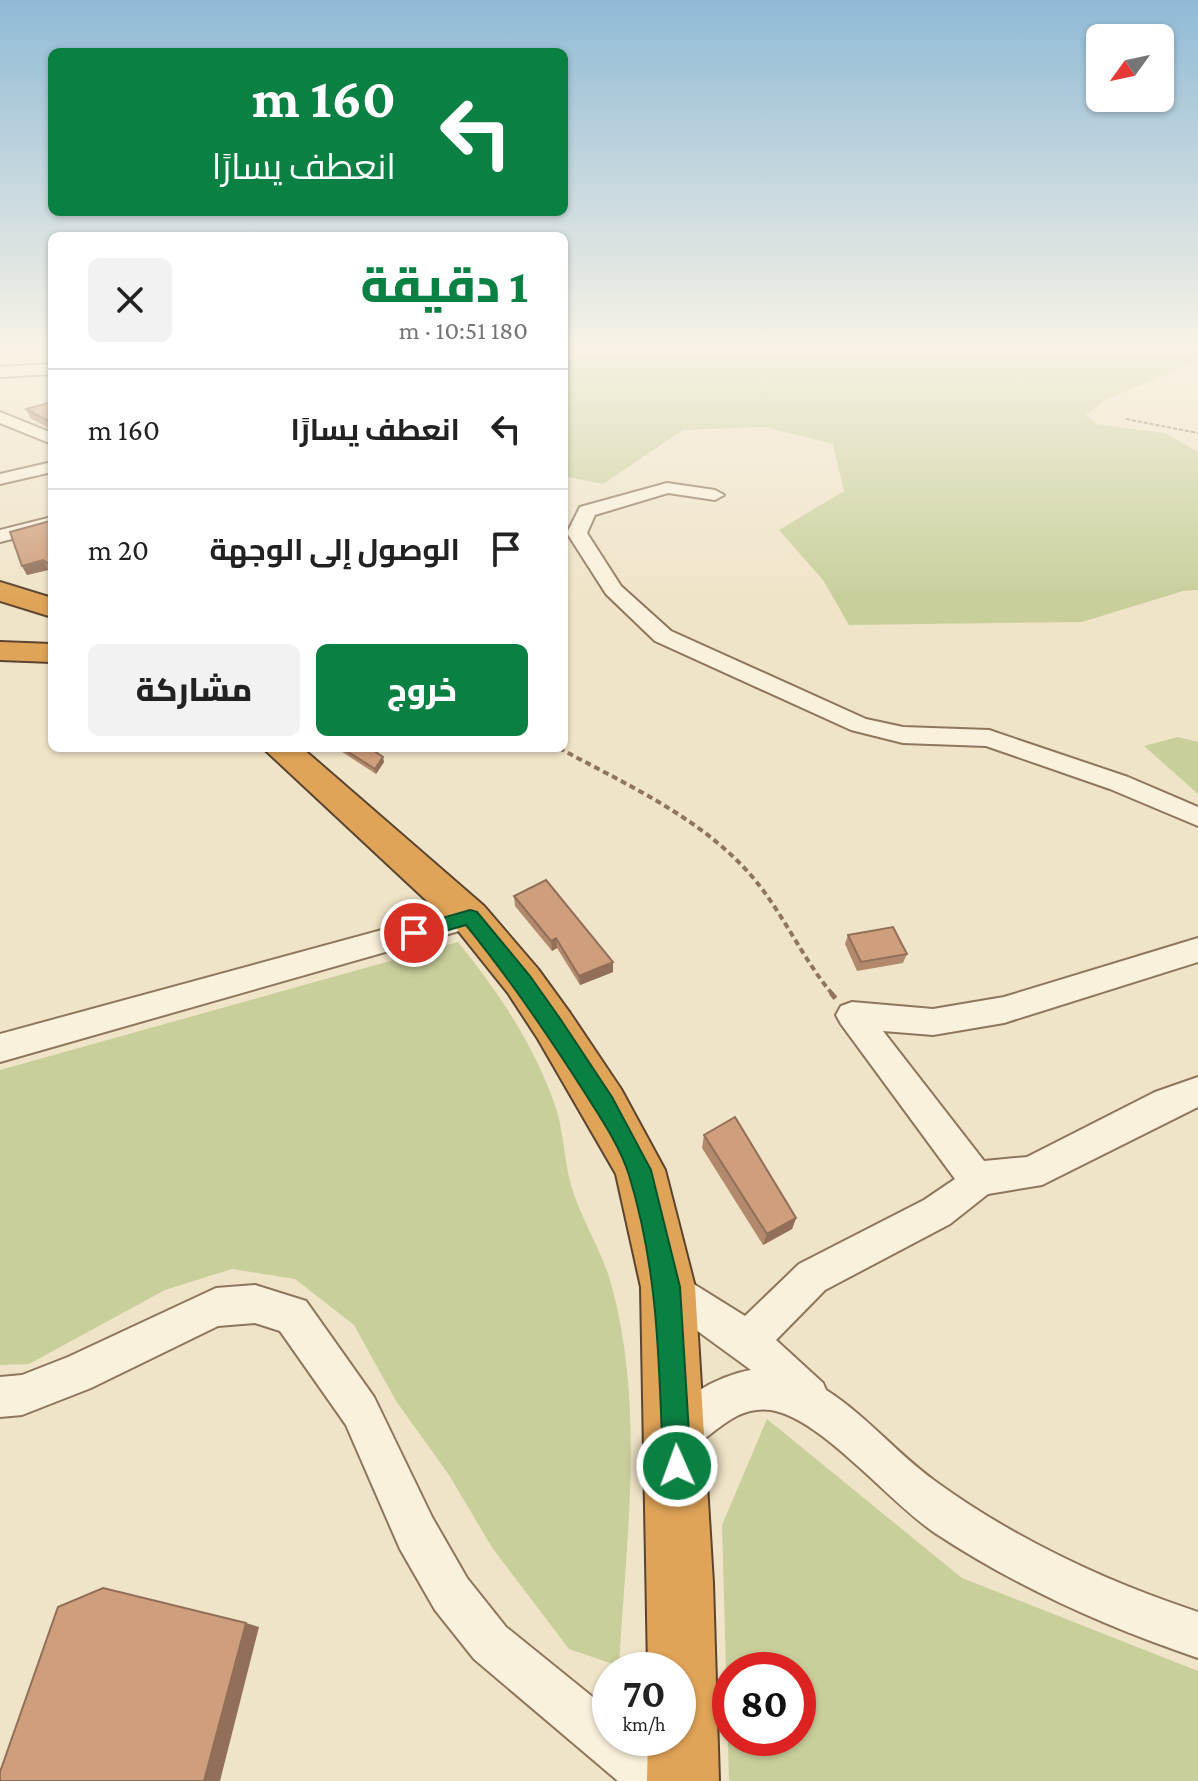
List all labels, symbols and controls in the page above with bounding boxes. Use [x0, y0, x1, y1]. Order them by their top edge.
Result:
north arrow [1086, 24, 1174, 112]
map controls [1086, 24, 1174, 112]
text: 160 m [252, 67, 396, 129]
icon: left [424, 80, 528, 184]
text: انعطف يسارًا [212, 147, 396, 187]
button: close [88, 258, 172, 342]
text: 1 دقيقة [361, 259, 528, 312]
text: 180 m · 10:51 [399, 316, 528, 345]
icon: left [484, 407, 528, 451]
text: 160 m [88, 413, 160, 446]
text: انعطف يسارًا [291, 413, 460, 446]
icon: arrive [484, 527, 528, 571]
text: 20 m [88, 533, 149, 566]
text: الوصول إلى الوجهة [209, 533, 460, 566]
button: مشاركة [88, 644, 300, 736]
button: خروج [316, 644, 528, 736]
pin [380, 899, 448, 967]
icon: arrive [392, 911, 436, 955]
position arrow [635, 1424, 719, 1508]
speed limit sign: 80 [712, 1652, 816, 1756]
text: 70 [622, 1671, 666, 1716]
text: km/h [622, 1713, 666, 1735]

